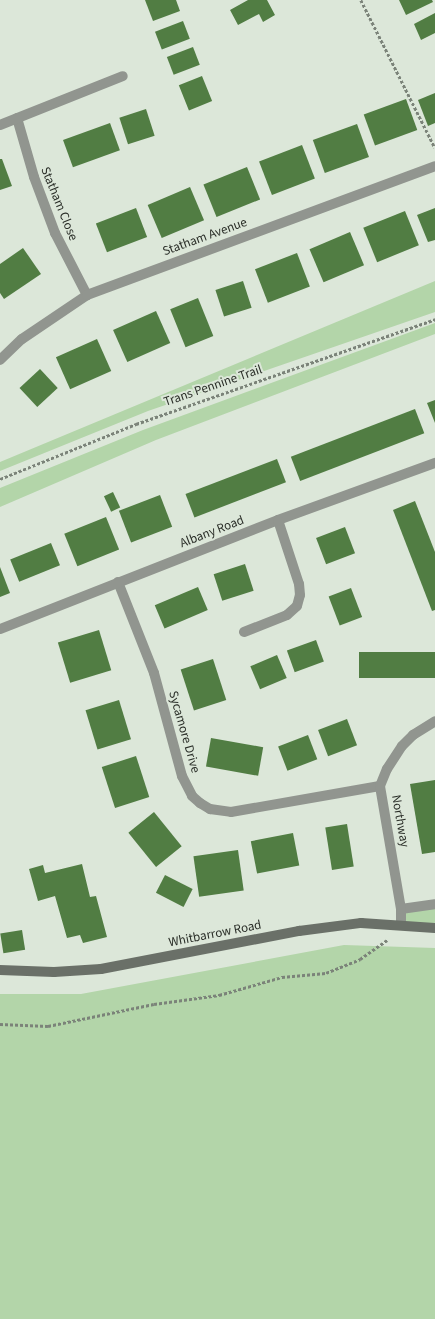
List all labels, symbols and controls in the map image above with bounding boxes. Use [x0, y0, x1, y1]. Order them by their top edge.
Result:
street label: Statham Close [37, 165, 81, 243]
street label: Statham Avenue [161, 215, 249, 259]
street label: Trans Pennine Trail [162, 362, 264, 410]
street label: Albany Road [178, 513, 246, 551]
street label: Sycamore Drive [165, 689, 203, 775]
street label: Northway [388, 793, 412, 849]
street label: Whitbarrow Road [167, 917, 263, 951]

